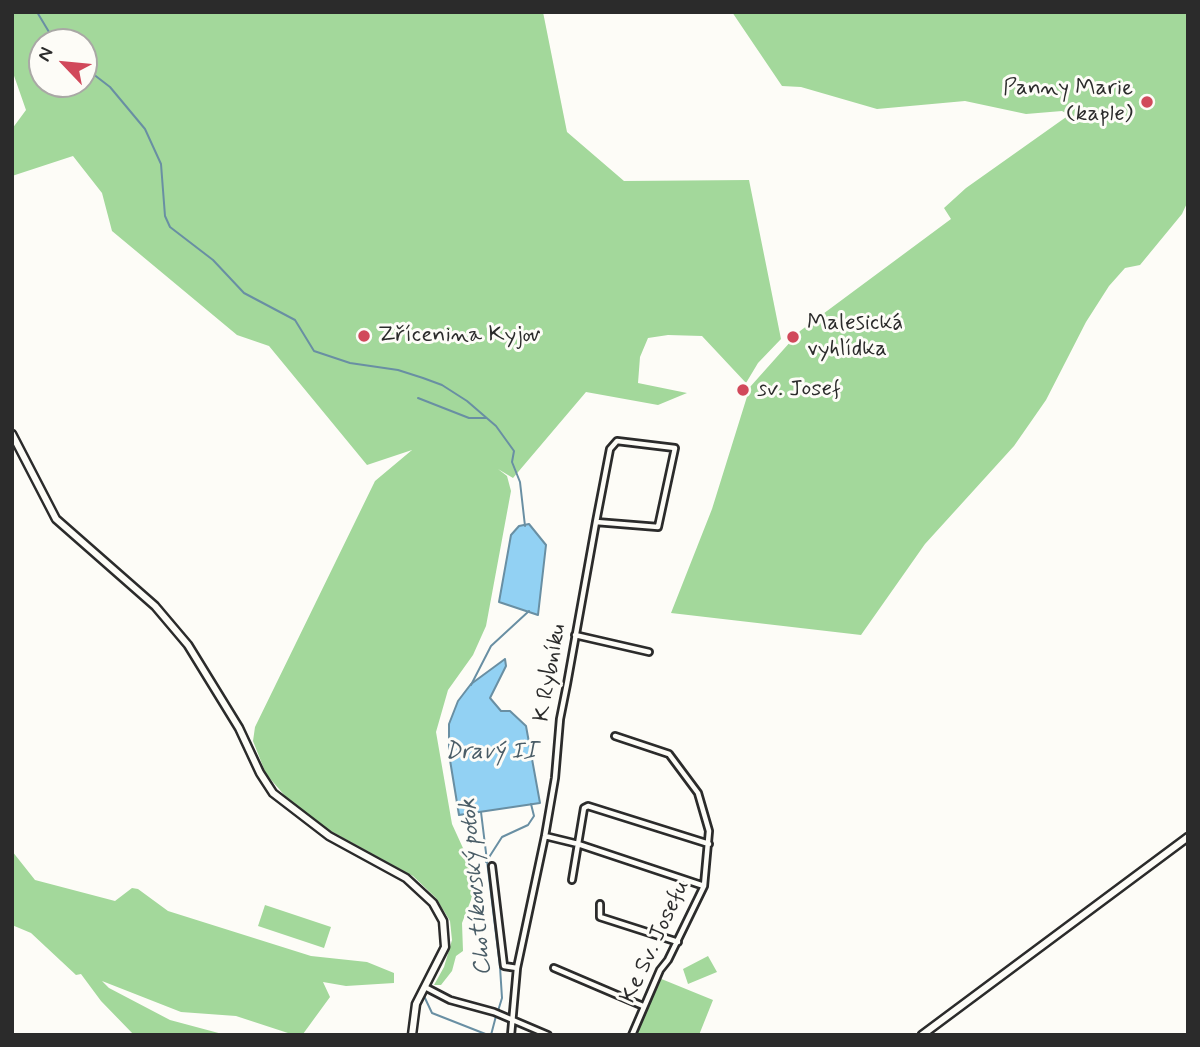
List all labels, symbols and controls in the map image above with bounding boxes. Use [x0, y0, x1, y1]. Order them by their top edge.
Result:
north arrow [28, 28, 98, 98]
text: N [31, 43, 59, 66]
place label: Panny Marie (kaple) [1003, 75, 1133, 129]
marker: Panny Marie (kaple) [1139, 94, 1155, 110]
place label: Malesická vyhlídka [807, 310, 903, 364]
place label: Zřícenina Kyjov [378, 322, 541, 350]
marker: Zřícenina Kyjov [356, 328, 372, 344]
marker: Malesická vyhlídka [785, 329, 801, 345]
place label: sv. Josef [757, 376, 841, 404]
marker: sv. Josef [735, 382, 751, 398]
street label: K Rybníku [529, 622, 573, 724]
water label: Dravý II [444, 739, 538, 767]
water label: Chotíkovský potok [455, 797, 499, 977]
street label: Ke Sv. Josefu [615, 876, 697, 1008]

